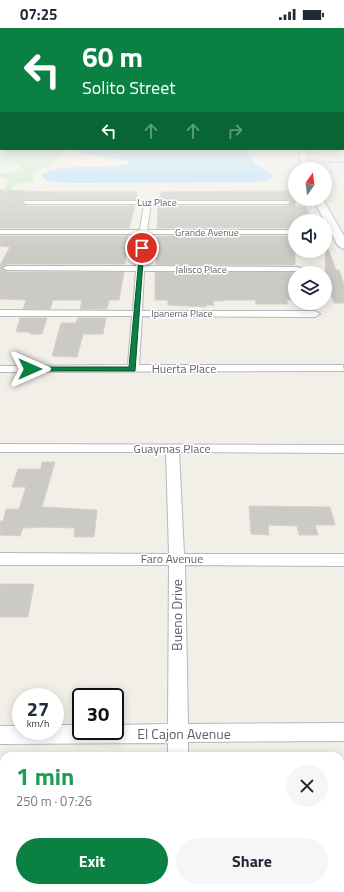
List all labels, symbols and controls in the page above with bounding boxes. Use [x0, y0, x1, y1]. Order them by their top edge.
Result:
text: 07:25 [20, 3, 57, 26]
text: 60 m [82, 35, 143, 78]
icon: left [16, 44, 68, 96]
text: Solito Street [82, 74, 176, 101]
icon: left [98, 120, 120, 142]
icon: ahead [140, 120, 162, 142]
icon: ahead [182, 120, 204, 142]
icon: right [224, 120, 246, 142]
north arrow [288, 162, 332, 206]
map controls [288, 162, 332, 310]
street label: Luz Place [137, 195, 177, 210]
button: sound [288, 214, 332, 258]
street label: Grande Avenue [175, 225, 239, 240]
pin [125, 231, 159, 265]
icon: arrive [131, 237, 153, 259]
street label: Jalisco Place [175, 262, 227, 277]
button: layers [288, 266, 332, 310]
street label: Ipanema Place [151, 306, 213, 321]
position arrow [9, 348, 51, 390]
street label: Huerta Place [152, 359, 216, 378]
street label: Guaymas Place [134, 439, 210, 458]
street label: Faro Avenue [141, 549, 203, 568]
street label: Bueno Drive [166, 579, 187, 651]
speed limit sign: 30 [72, 688, 124, 740]
text: 27 [27, 693, 49, 724]
text: km/h [27, 716, 49, 731]
street label: El Cajon Avenue [137, 723, 231, 744]
text: 1 min [16, 758, 74, 794]
button: close [286, 765, 328, 807]
text: 250 m · 07:26 [16, 791, 92, 811]
button: Exit [16, 838, 168, 884]
button: Share [176, 838, 328, 884]

